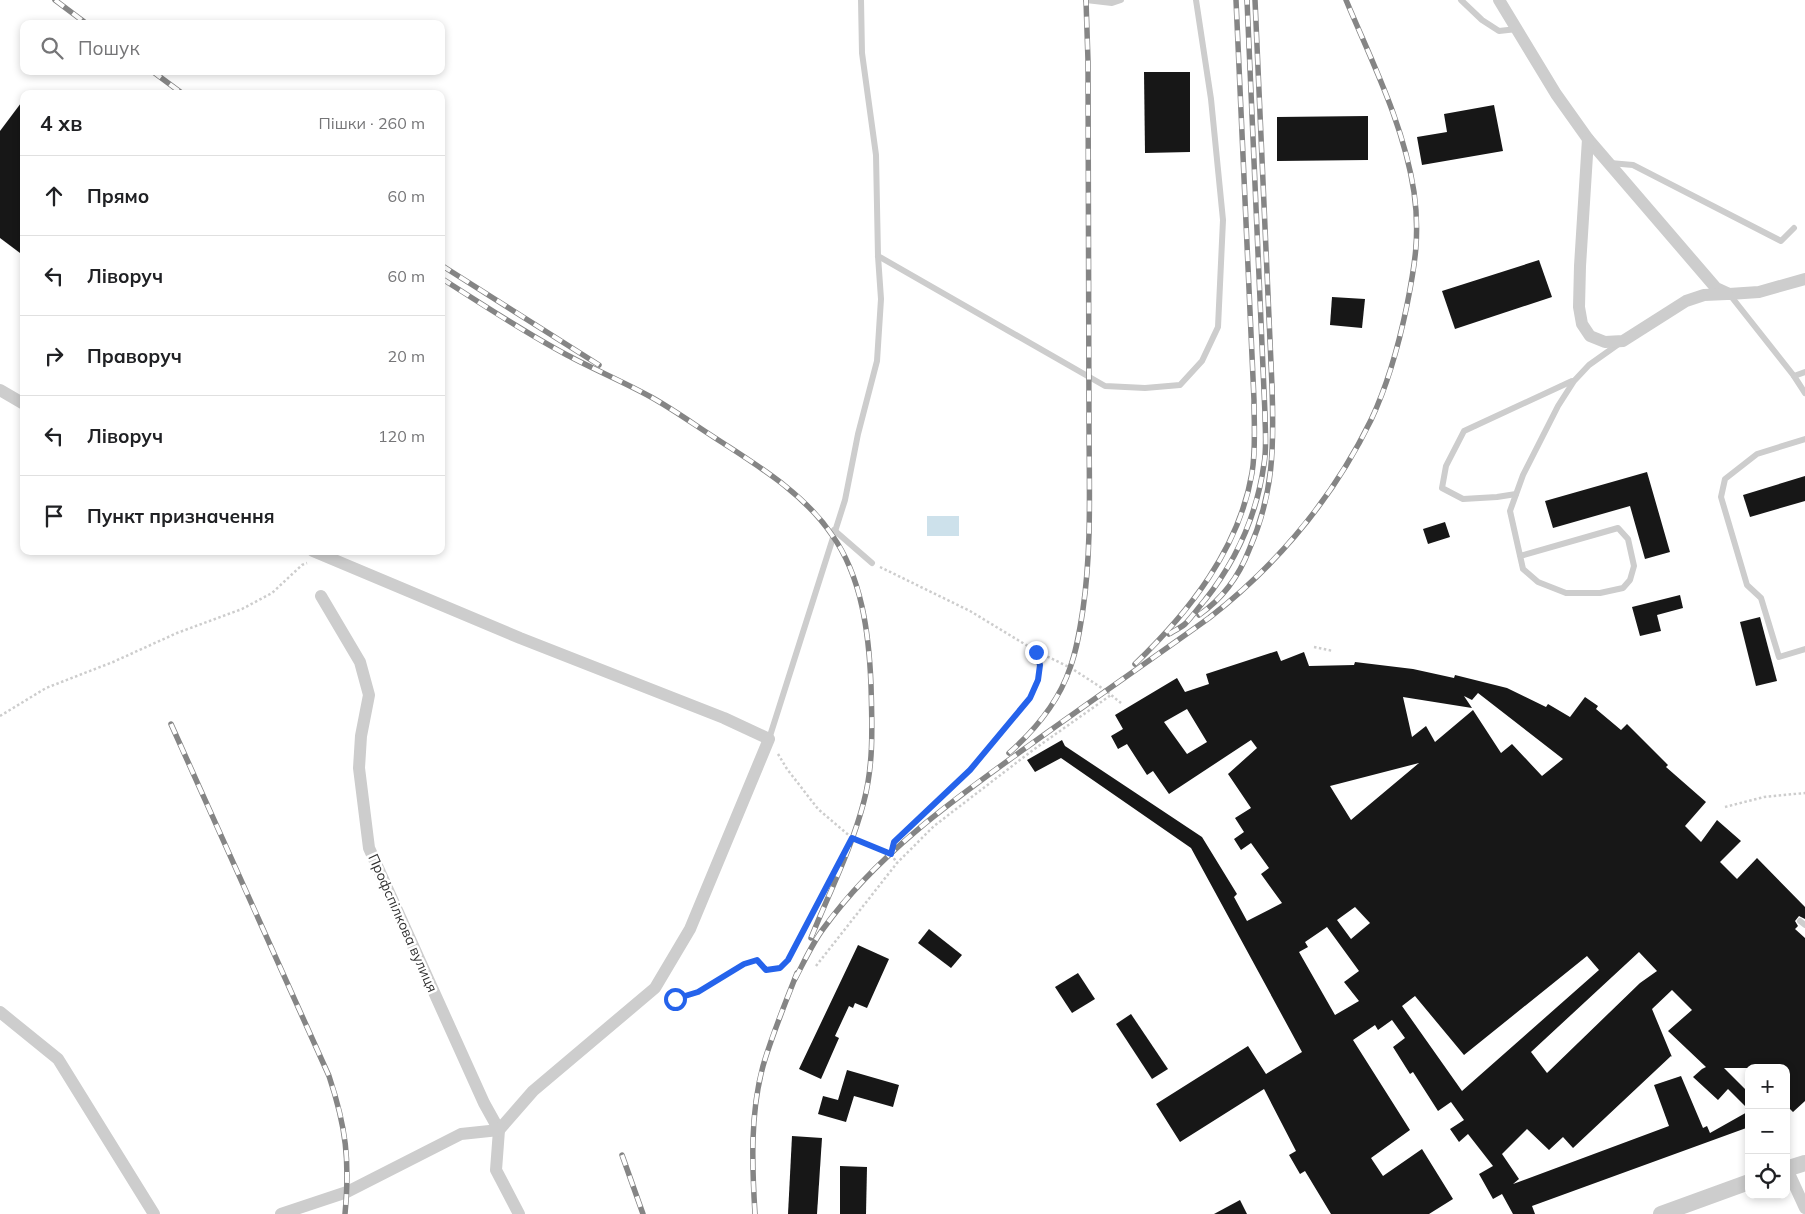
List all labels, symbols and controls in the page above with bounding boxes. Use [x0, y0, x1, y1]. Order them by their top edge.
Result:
search box [20, 20, 445, 75]
icon: search [38, 34, 66, 62]
text: Пошук [78, 36, 140, 60]
text: 4 хв [40, 110, 82, 136]
text: Пішки · 260 m [319, 113, 425, 133]
icon: ahead [40, 182, 68, 210]
text: Прямо [87, 184, 149, 208]
text: 60 m [388, 186, 425, 206]
icon: left [40, 262, 68, 290]
text: Ліворуч [87, 264, 163, 288]
text: 60 m [388, 266, 425, 286]
icon: right [40, 342, 68, 370]
text: Праворуч [87, 344, 182, 368]
text: 20 m [388, 346, 425, 366]
icon: left [40, 422, 68, 450]
text: Ліворуч [87, 424, 163, 448]
text: 120 m [378, 426, 425, 446]
icon: arrive [40, 502, 68, 530]
text: Пункт призначення [87, 504, 275, 528]
route end [1025, 641, 1048, 664]
street label: Профспілкова вулиця [364, 851, 442, 995]
route start [664, 988, 687, 1011]
map controls [1745, 1064, 1790, 1199]
button: + [1745, 1064, 1790, 1109]
button: − [1745, 1109, 1790, 1154]
button: locate [1745, 1154, 1790, 1199]

